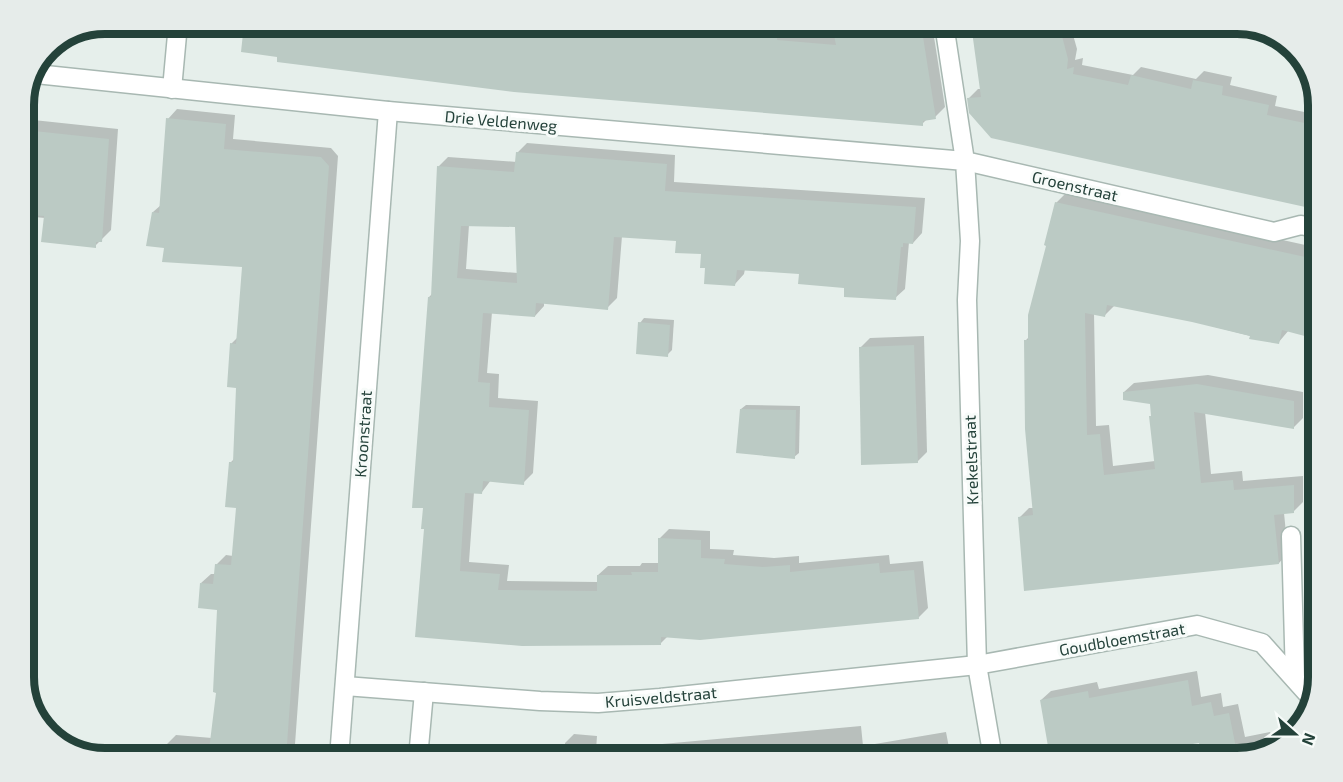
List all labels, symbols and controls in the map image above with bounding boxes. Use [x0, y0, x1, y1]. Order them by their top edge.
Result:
street label: Drie Veldenweg [444, 106, 558, 135]
street label: Groenstraat [1030, 166, 1120, 205]
street label: Kroonstraat [350, 390, 375, 478]
street label: Krekelstraat [959, 415, 982, 505]
street label: Goudbloemstraat [1058, 618, 1186, 659]
street label: Kruisveldstraat [604, 682, 718, 711]
north arrow [1265, 704, 1325, 764]
text: N [1299, 731, 1320, 748]

